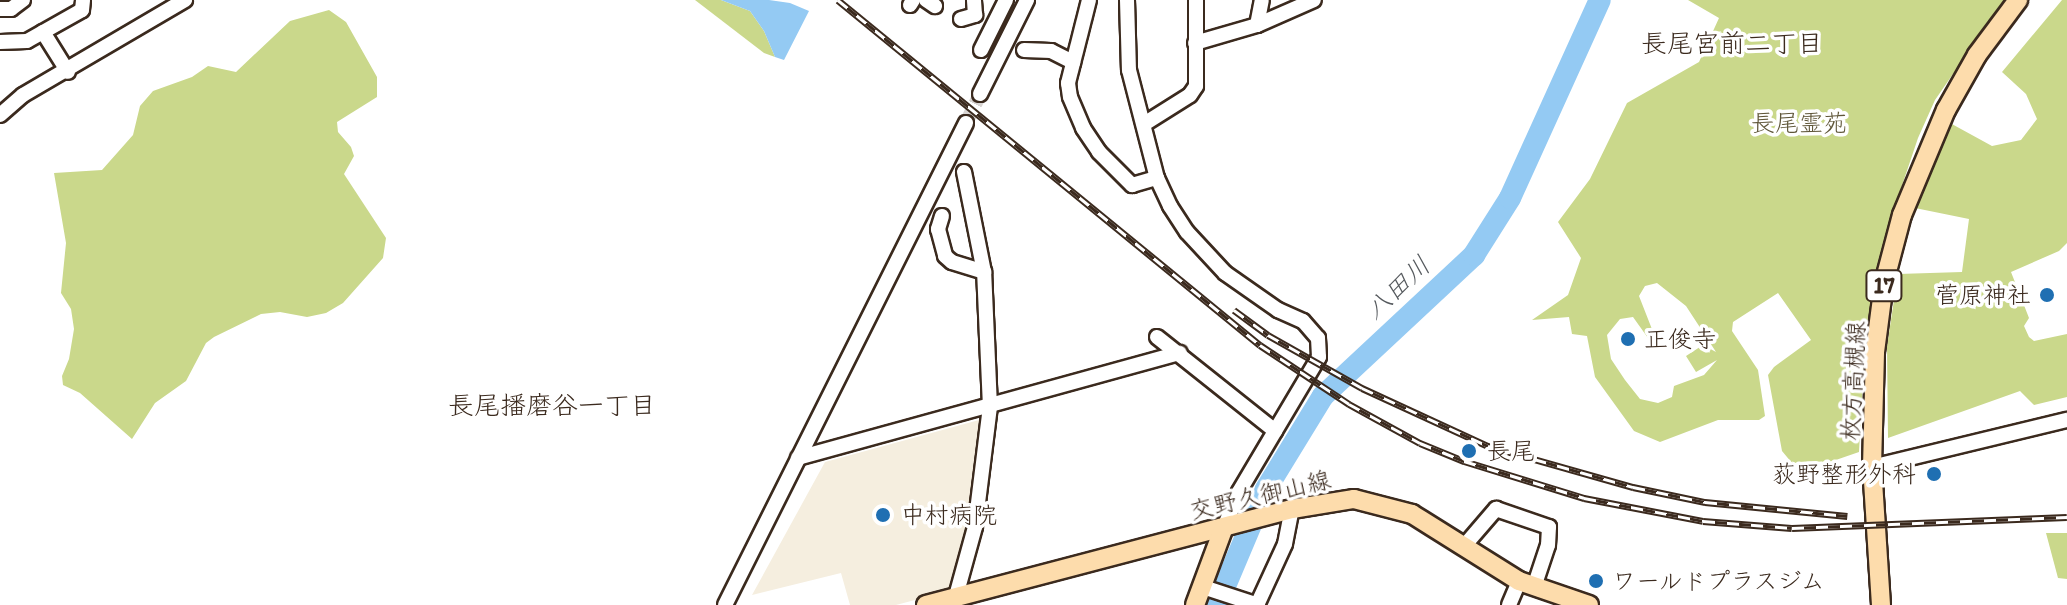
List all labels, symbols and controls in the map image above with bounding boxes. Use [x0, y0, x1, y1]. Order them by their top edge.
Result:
district label: 長尾宮前二丁目 [1641, 28, 1823, 60]
park label: 長尾霊苑 [1751, 109, 1847, 137]
water label: 八田川 [1359, 250, 1437, 326]
road number: 17 [1864, 268, 1904, 304]
place label: 菅原神社 [1935, 281, 2031, 309]
marker: 菅原神社 [2038, 286, 2056, 304]
street label: 枚方高槻線 [1835, 320, 1871, 442]
place label: 正俊寺 [1644, 325, 1716, 353]
marker: 正俊寺 [1619, 330, 1637, 348]
district label: 長尾播磨谷一丁目 [448, 390, 656, 422]
place label: 長尾 [1487, 437, 1535, 465]
marker: 長尾 [1458, 440, 1480, 462]
place label: 荻野整形外科 [1772, 460, 1916, 488]
marker: 荻野整形外科 [1923, 463, 1945, 485]
street label: 交野久御山線 [1187, 465, 1333, 525]
place label: 中村病院 [901, 501, 997, 529]
marker: 中村病院 [872, 504, 894, 526]
place label: ワールドプラスジム [1612, 567, 1828, 595]
marker: ワールドプラスジム [1587, 572, 1605, 590]

